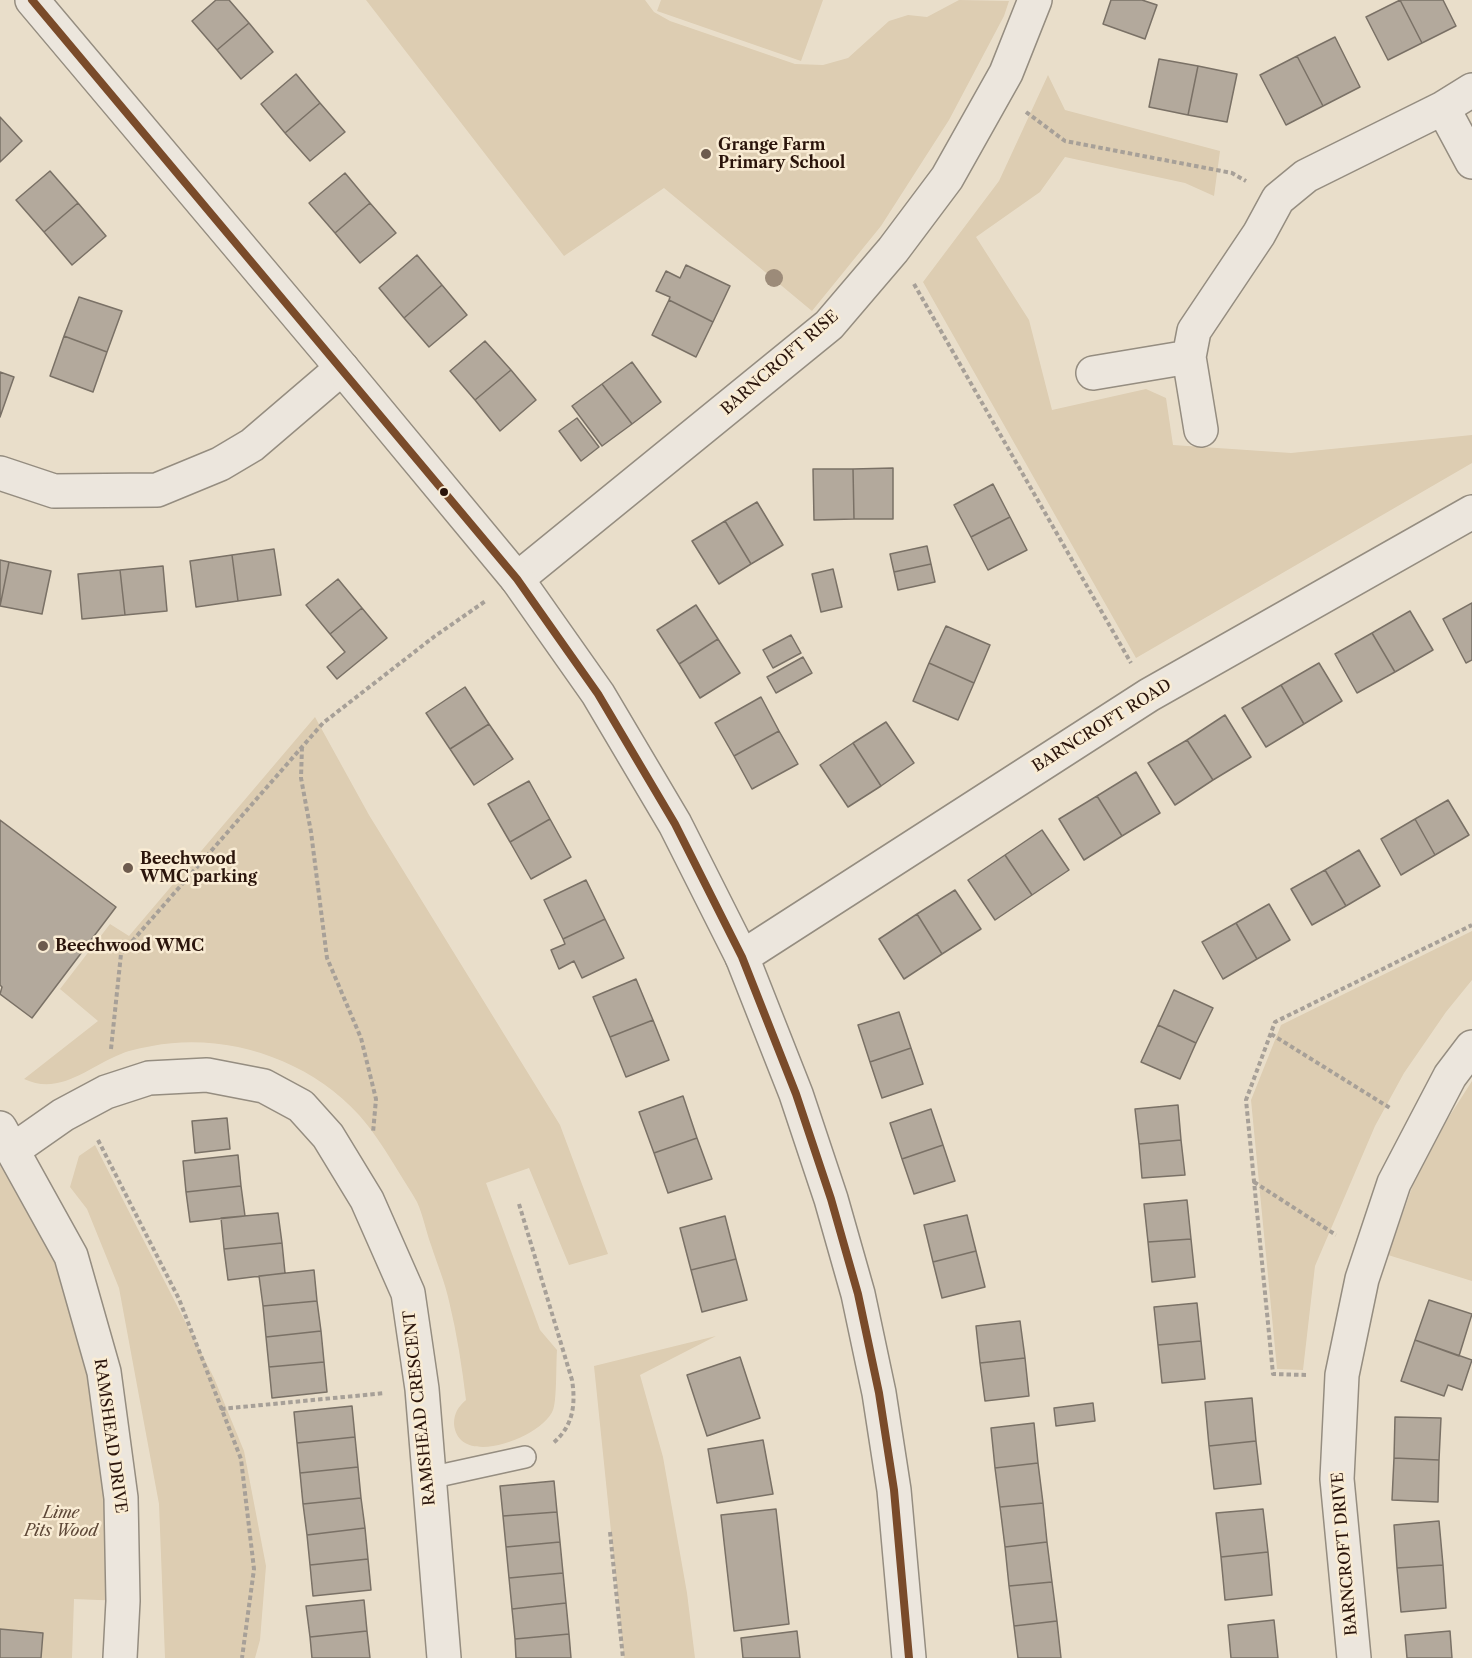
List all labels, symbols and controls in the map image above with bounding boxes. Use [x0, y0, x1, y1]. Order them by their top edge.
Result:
place label: Grange Farm Primary School [718, 135, 845, 173]
marker: Grange Farm Primary School [699, 147, 713, 161]
street label: BARNCROFT RISE [717, 307, 843, 419]
unlabelled marker [438, 486, 450, 498]
street label: BARNCROFT ROAD [1029, 675, 1175, 777]
place label: Beechwood WMC parking [140, 849, 257, 887]
marker: Beechwood WMC parking [121, 861, 135, 875]
place label: Beechwood WMC [55, 936, 204, 956]
marker: Beechwood WMC [36, 939, 50, 953]
street label: RAMSHEAD CRESCENT [400, 1309, 440, 1507]
street label: RAMSHEAD DRIVE [90, 1357, 130, 1515]
street label: BARNCROFT DRIVE [1328, 1471, 1362, 1637]
park label: Lime Pits Wood [24, 1503, 98, 1541]

